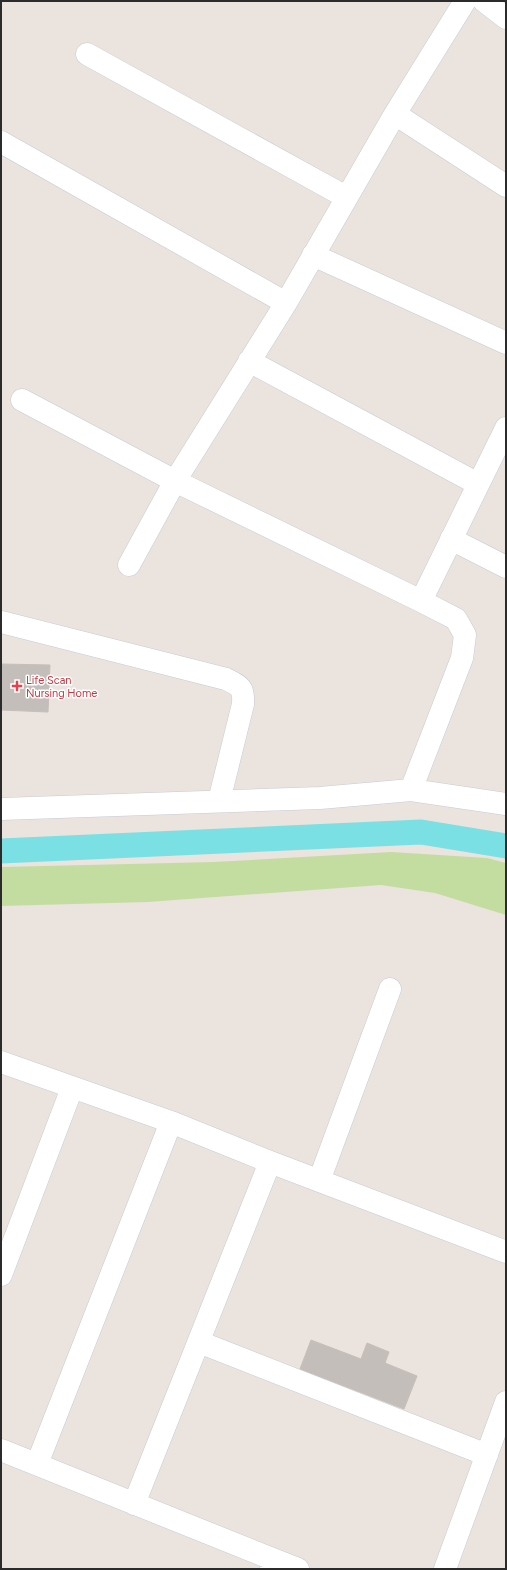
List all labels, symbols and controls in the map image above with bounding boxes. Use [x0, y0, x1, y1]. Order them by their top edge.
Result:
place label: Life Scan Nursing Home [26, 674, 97, 700]
marker: Life Scan Nursing Home [11, 680, 23, 692]

